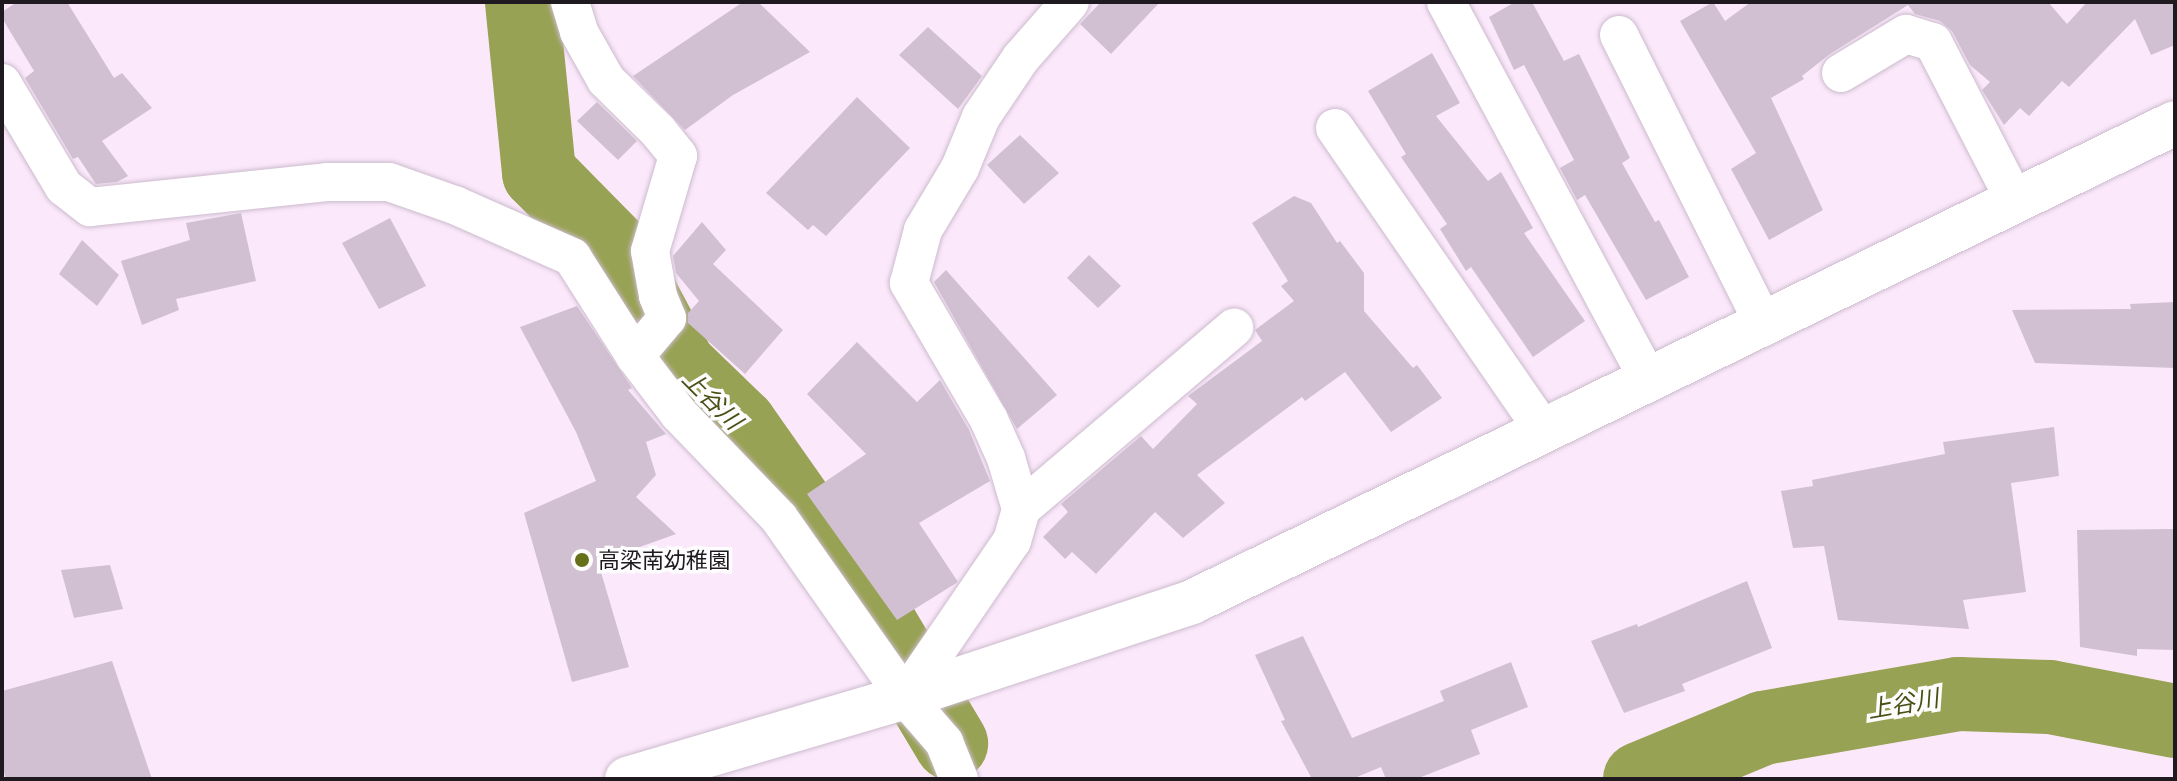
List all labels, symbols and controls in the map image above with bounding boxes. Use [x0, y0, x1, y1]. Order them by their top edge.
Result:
water label: 上谷川 [676, 364, 748, 436]
place label: 高梁南幼稚園 [598, 547, 730, 573]
marker: 高梁南幼稚園 [573, 551, 591, 569]
water label: 上谷川 [1865, 684, 1941, 724]

